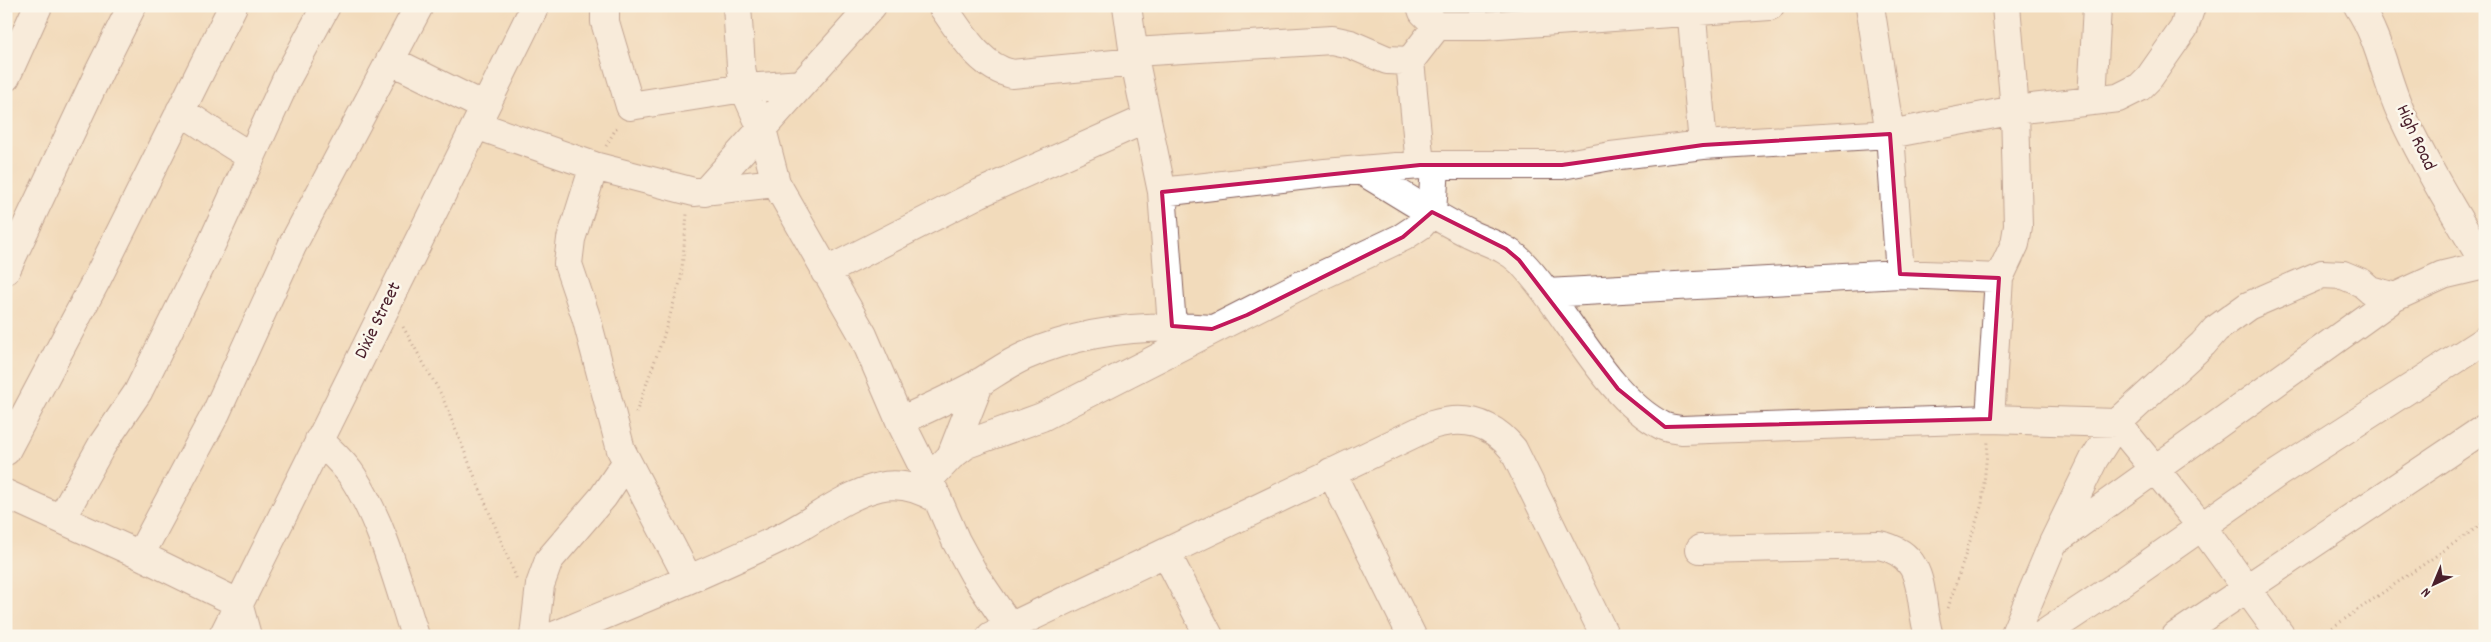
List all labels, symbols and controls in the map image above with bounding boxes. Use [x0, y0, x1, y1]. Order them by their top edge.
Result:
street label: High Road [2388, 101, 2442, 175]
street label: Dixie Street [349, 278, 409, 364]
north arrow [2408, 560, 2458, 610]
text: N [2417, 582, 2436, 602]

